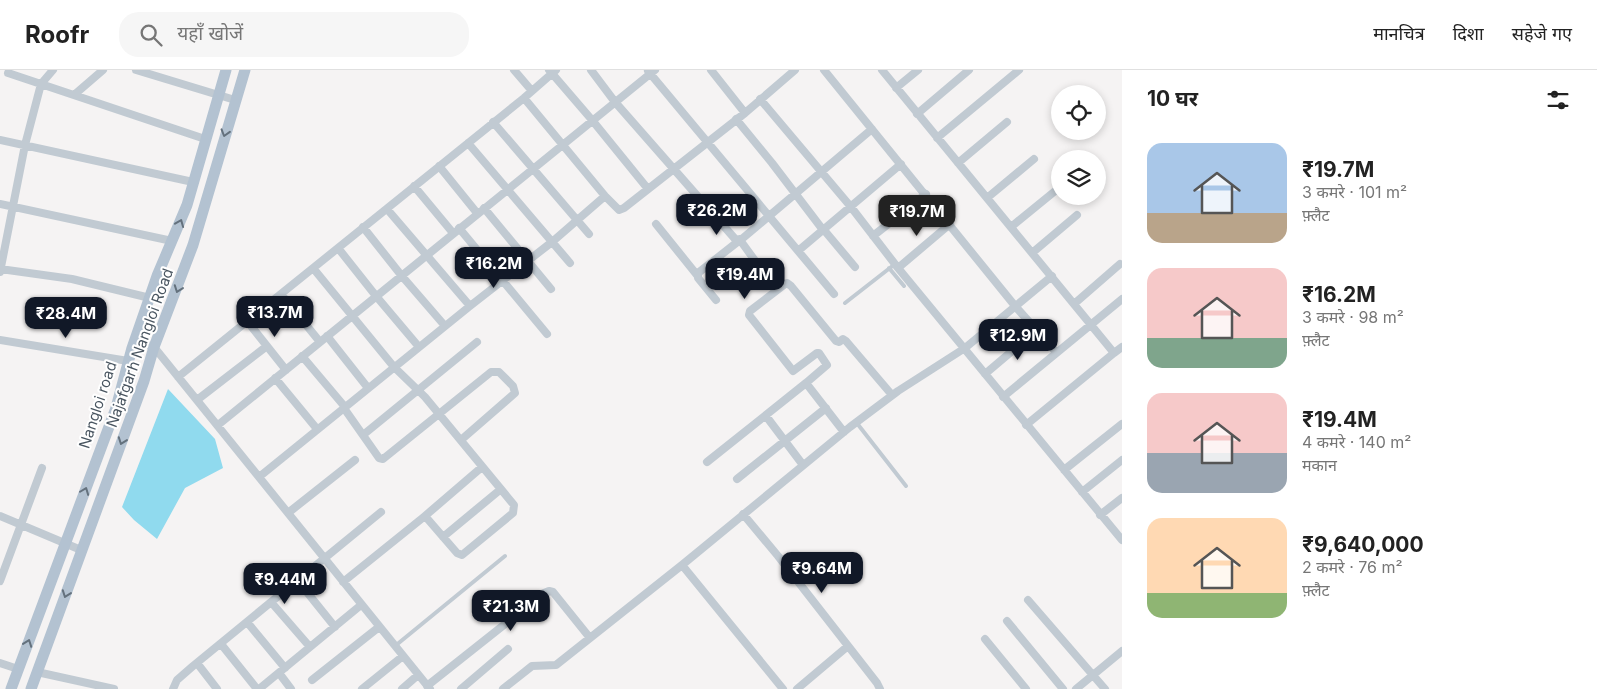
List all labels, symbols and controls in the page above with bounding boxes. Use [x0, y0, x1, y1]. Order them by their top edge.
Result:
search box [119, 12, 469, 57]
text: Roofr [25, 20, 89, 49]
icon: search [137, 21, 165, 49]
text: यहाँ खोजें [177, 22, 243, 45]
text: मानचित्र [1373, 23, 1425, 44]
text: दिशा [1453, 23, 1484, 44]
text: सहेजे गए [1512, 23, 1572, 44]
map controls [1051, 85, 1106, 205]
button: locate [1051, 85, 1106, 140]
text: 10 घर [1147, 86, 1198, 111]
icon: filters [1544, 86, 1572, 114]
one-way arrow [221, 129, 231, 137]
button: layers [1051, 150, 1106, 205]
text: ₹19.7M [1302, 157, 1374, 182]
icon: home [1187, 163, 1247, 223]
text: 3 कमरे · 101 m² [1302, 182, 1407, 202]
pin: ₹26.2M [676, 194, 758, 236]
pin: ₹19.7M [876, 194, 958, 237]
text: ₹26.2M [687, 200, 747, 220]
text: ₹19.7M [889, 201, 945, 221]
text: फ़्लैट [1302, 205, 1330, 225]
one-way arrow [173, 219, 184, 228]
pin: ₹16.2M [453, 246, 535, 289]
text: ₹16.2M [466, 253, 522, 273]
pin: ₹19.4M [704, 258, 786, 300]
text: ₹19.4M [716, 264, 774, 284]
street label: Najafgarh Nangloi Road [102, 266, 177, 430]
text: ₹16.2M [1302, 282, 1376, 307]
one-way arrow [174, 284, 184, 292]
icon: home [1187, 288, 1247, 348]
pin: ₹28.4M [25, 296, 107, 339]
pin: ₹13.7M [234, 296, 316, 338]
text: ₹13.7M [247, 302, 303, 322]
text: ₹28.4M [36, 303, 96, 323]
text: 3 कमरे · 98 m² [1302, 307, 1404, 327]
pin: ₹12.9M [977, 318, 1059, 361]
text: ₹12.9M [990, 325, 1046, 345]
text: फ़्लैट [1302, 330, 1330, 350]
street label: Nangloi road [75, 359, 121, 451]
text: ₹19.4M [1302, 407, 1377, 432]
icon: home [1187, 413, 1247, 473]
text: 4 कमरे · 140 m² [1302, 432, 1411, 452]
one-way arrow [118, 436, 128, 445]
text: मकान [1302, 455, 1337, 475]
one-way arrow [79, 487, 89, 496]
text: ₹9,640,000 [1302, 532, 1424, 557]
icon: home [1187, 538, 1247, 598]
pin: ₹9.64M [781, 552, 863, 594]
text: 2 कमरे · 76 m² [1302, 557, 1403, 577]
text: ₹9.64M [792, 558, 852, 578]
pin: ₹9.44M [244, 562, 326, 605]
text: ₹9.44M [255, 569, 315, 589]
text: फ़्लैट [1302, 580, 1330, 600]
one-way arrow [62, 589, 72, 597]
pin: ₹21.3M [470, 590, 552, 632]
text: ₹21.3M [483, 596, 539, 616]
one-way arrow [22, 639, 32, 648]

